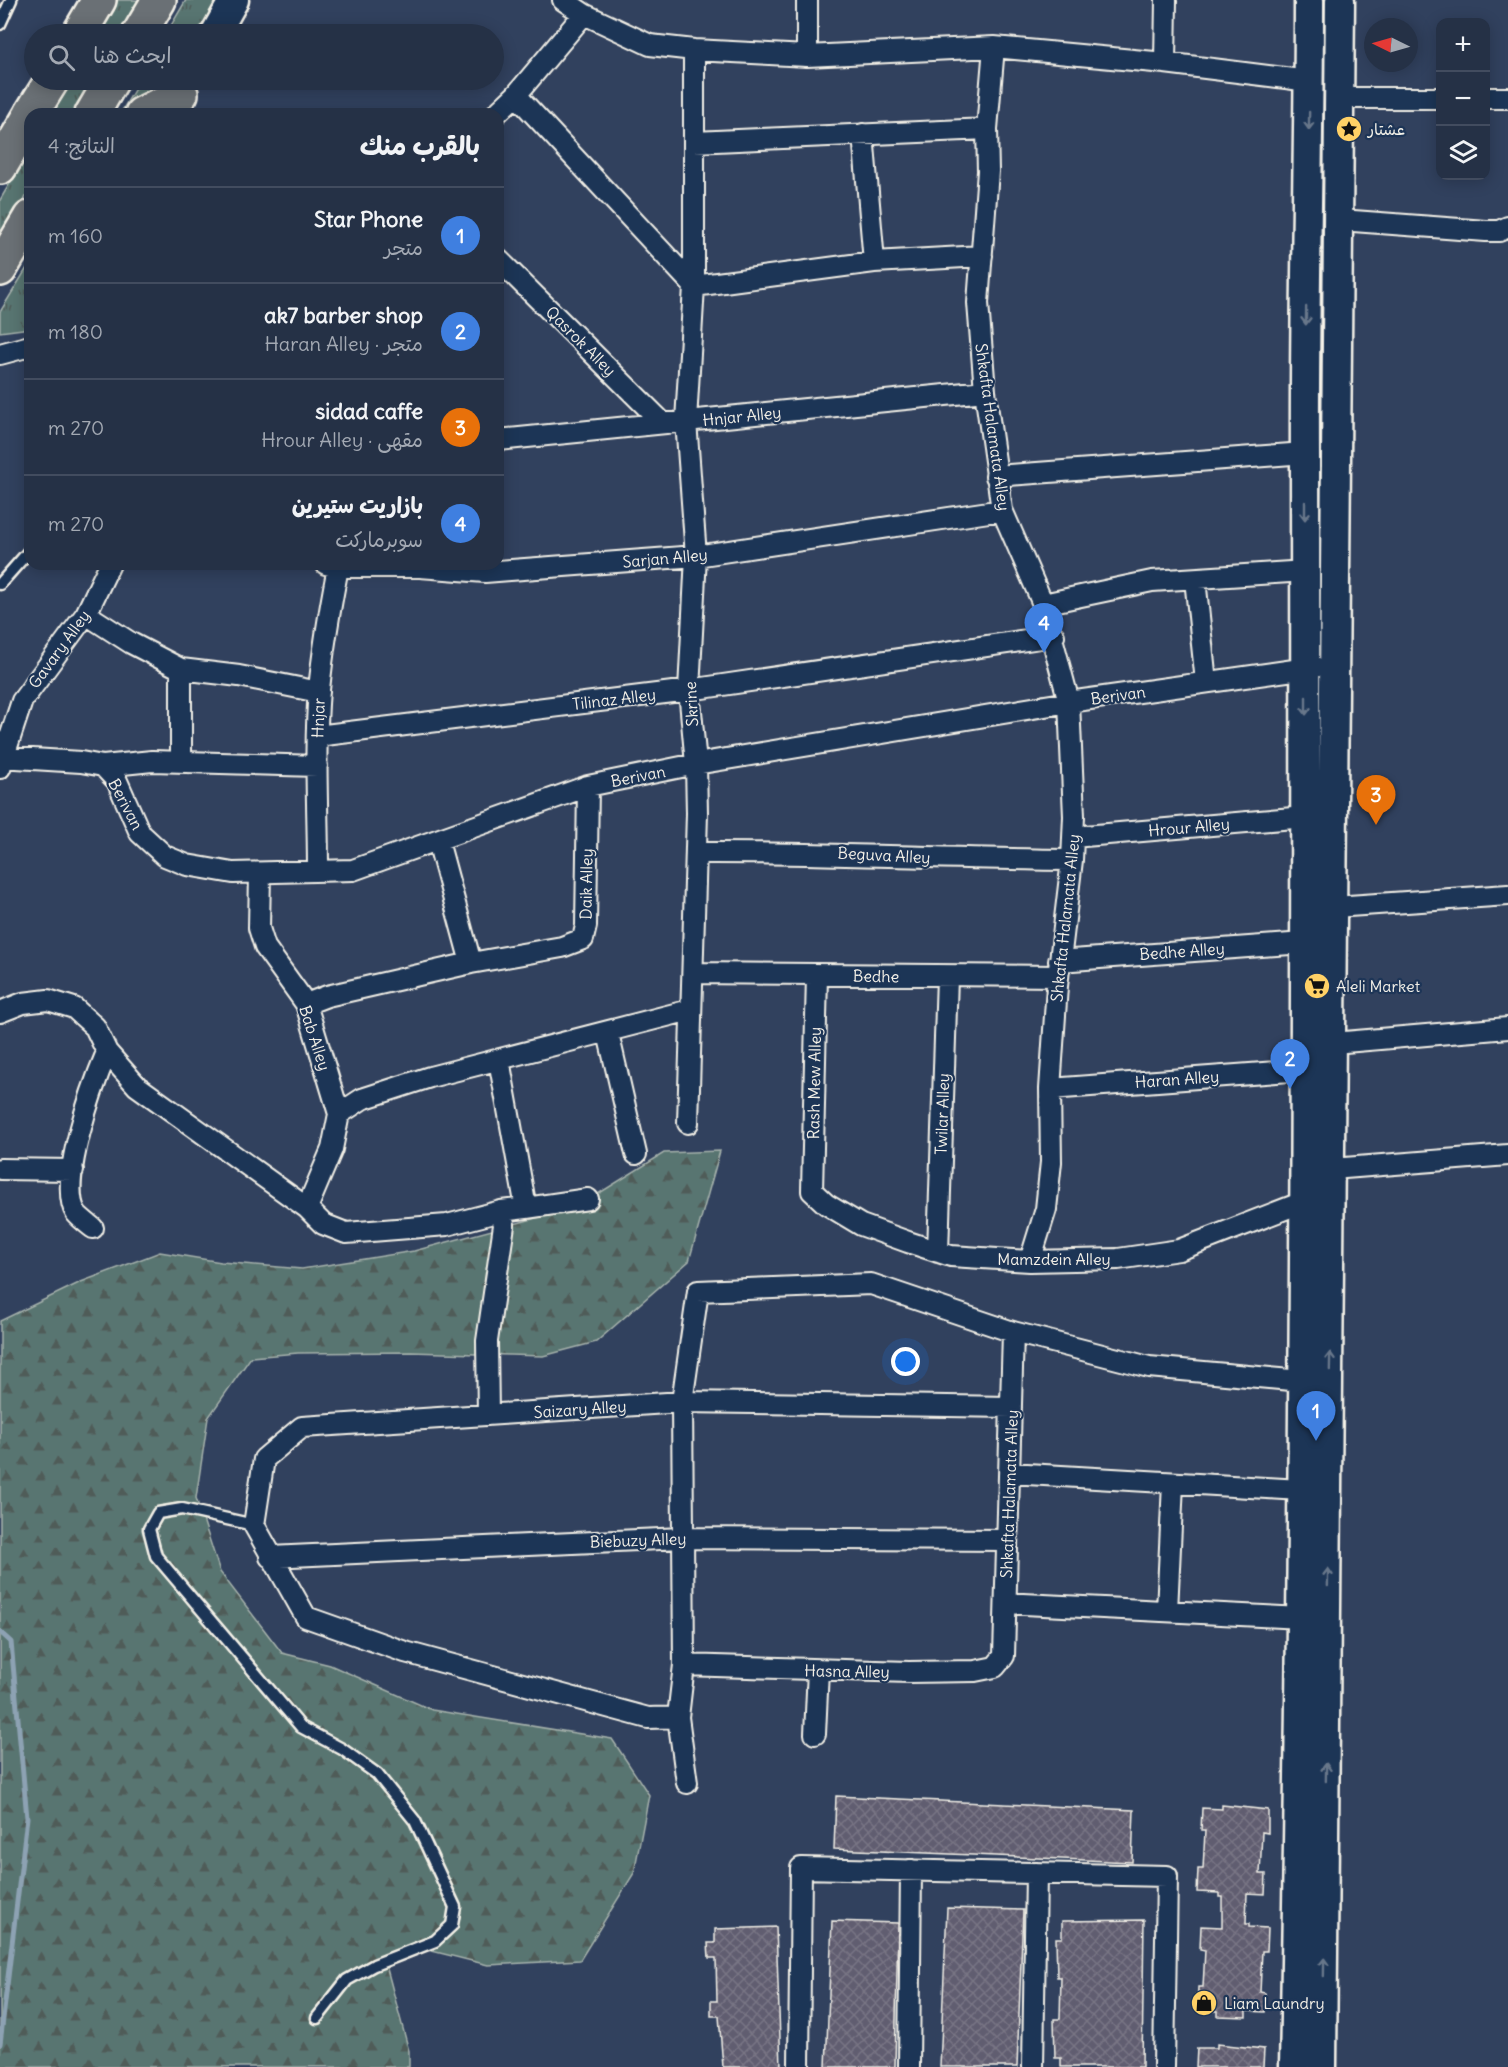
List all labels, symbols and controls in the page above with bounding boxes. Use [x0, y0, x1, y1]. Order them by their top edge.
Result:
north arrow [1364, 18, 1418, 72]
map controls [1436, 18, 1490, 180]
button: + [1436, 18, 1490, 72]
search box [24, 24, 504, 90]
icon: search [45, 41, 78, 74]
text: ابحث هنا [93, 41, 172, 69]
button: − [1436, 72, 1490, 126]
one-way arrow [1303, 111, 1315, 131]
place icon: عشتار [1334, 114, 1364, 144]
place label: عشتار [1366, 119, 1405, 139]
button: layers [1436, 126, 1490, 180]
text: بالقرب منك [360, 129, 480, 162]
text: النتائج: 4 [48, 133, 115, 158]
text: Star Phone [314, 205, 423, 233]
text: 160 m [48, 223, 103, 248]
text: 1 [457, 223, 464, 248]
text: متجر [384, 235, 423, 260]
text: ak7 barber shop [264, 301, 423, 329]
street label: Qasrok Alley [542, 302, 620, 380]
one-way arrow [1300, 306, 1312, 326]
text: 180 m [48, 319, 103, 344]
text: 2 [455, 319, 466, 344]
text: متجر · Haran Alley [264, 331, 423, 356]
street label: Shkafta Halamata Alley [971, 342, 1015, 512]
text: sidad caffe [315, 397, 423, 425]
street label: Hnjar Alley [702, 402, 782, 430]
text: 270 m [48, 415, 104, 440]
text: 3 [455, 415, 466, 440]
text: مقهى · Hrour Alley [261, 427, 423, 452]
text: بازاريت ستيرين [292, 491, 423, 519]
one-way arrow [1299, 501, 1311, 521]
text: 270 m [48, 511, 104, 536]
text: 4 [455, 511, 466, 536]
text: سوبرماركت [335, 527, 423, 552]
street label: Sarjan Alley [622, 544, 708, 572]
pin: 4 [1024, 604, 1064, 653]
street label: Gavary Alley [24, 606, 94, 692]
street label: Skrine [680, 681, 702, 727]
street label: Berivan [1089, 681, 1147, 709]
street label: Tilinaz Alley [571, 684, 657, 714]
one-way arrow [1300, 696, 1312, 716]
street label: Hnjar [307, 697, 329, 738]
street label: Berivan [609, 761, 667, 791]
street label: Berivan [104, 775, 148, 833]
pin: 3 [1356, 776, 1396, 825]
street label: Hrour Alley [1147, 813, 1231, 841]
street label: Shkafta Halamata Alley [1046, 833, 1084, 1003]
street label: Beguva Alley [837, 843, 931, 867]
street label: Daik Alley [575, 848, 597, 920]
street label: Bedhe Alley [1139, 938, 1225, 964]
street label: Bedhe [853, 966, 899, 986]
supermarket icon: Aleli Market [1302, 971, 1332, 1001]
place label: Aleli Market [1336, 976, 1421, 996]
street label: Bab Alley [295, 1003, 335, 1073]
street label: Rash Mew Alley [803, 1027, 825, 1139]
pin: 2 [1270, 1040, 1310, 1089]
street label: Haran Alley [1134, 1066, 1220, 1092]
street label: Twilar Alley [931, 1073, 953, 1155]
street label: Mamzdein Alley [997, 1249, 1111, 1269]
your location [891, 1347, 920, 1376]
one-way arrow [1324, 1351, 1336, 1371]
pin: 1 [1296, 1392, 1336, 1441]
street label: Saizary Alley [533, 1396, 627, 1422]
street label: Shkafta Halamata Alley [996, 1409, 1022, 1579]
street label: Biebuzy Alley [589, 1528, 687, 1552]
one-way arrow [1322, 1567, 1334, 1587]
street label: Hasna Alley [804, 1660, 890, 1682]
one-way arrow [1320, 1762, 1332, 1782]
one-way arrow [1318, 1957, 1329, 1977]
shop icon: Liam Laundry [1189, 1988, 1219, 2018]
place label: Liam Laundry [1224, 1993, 1325, 2013]

